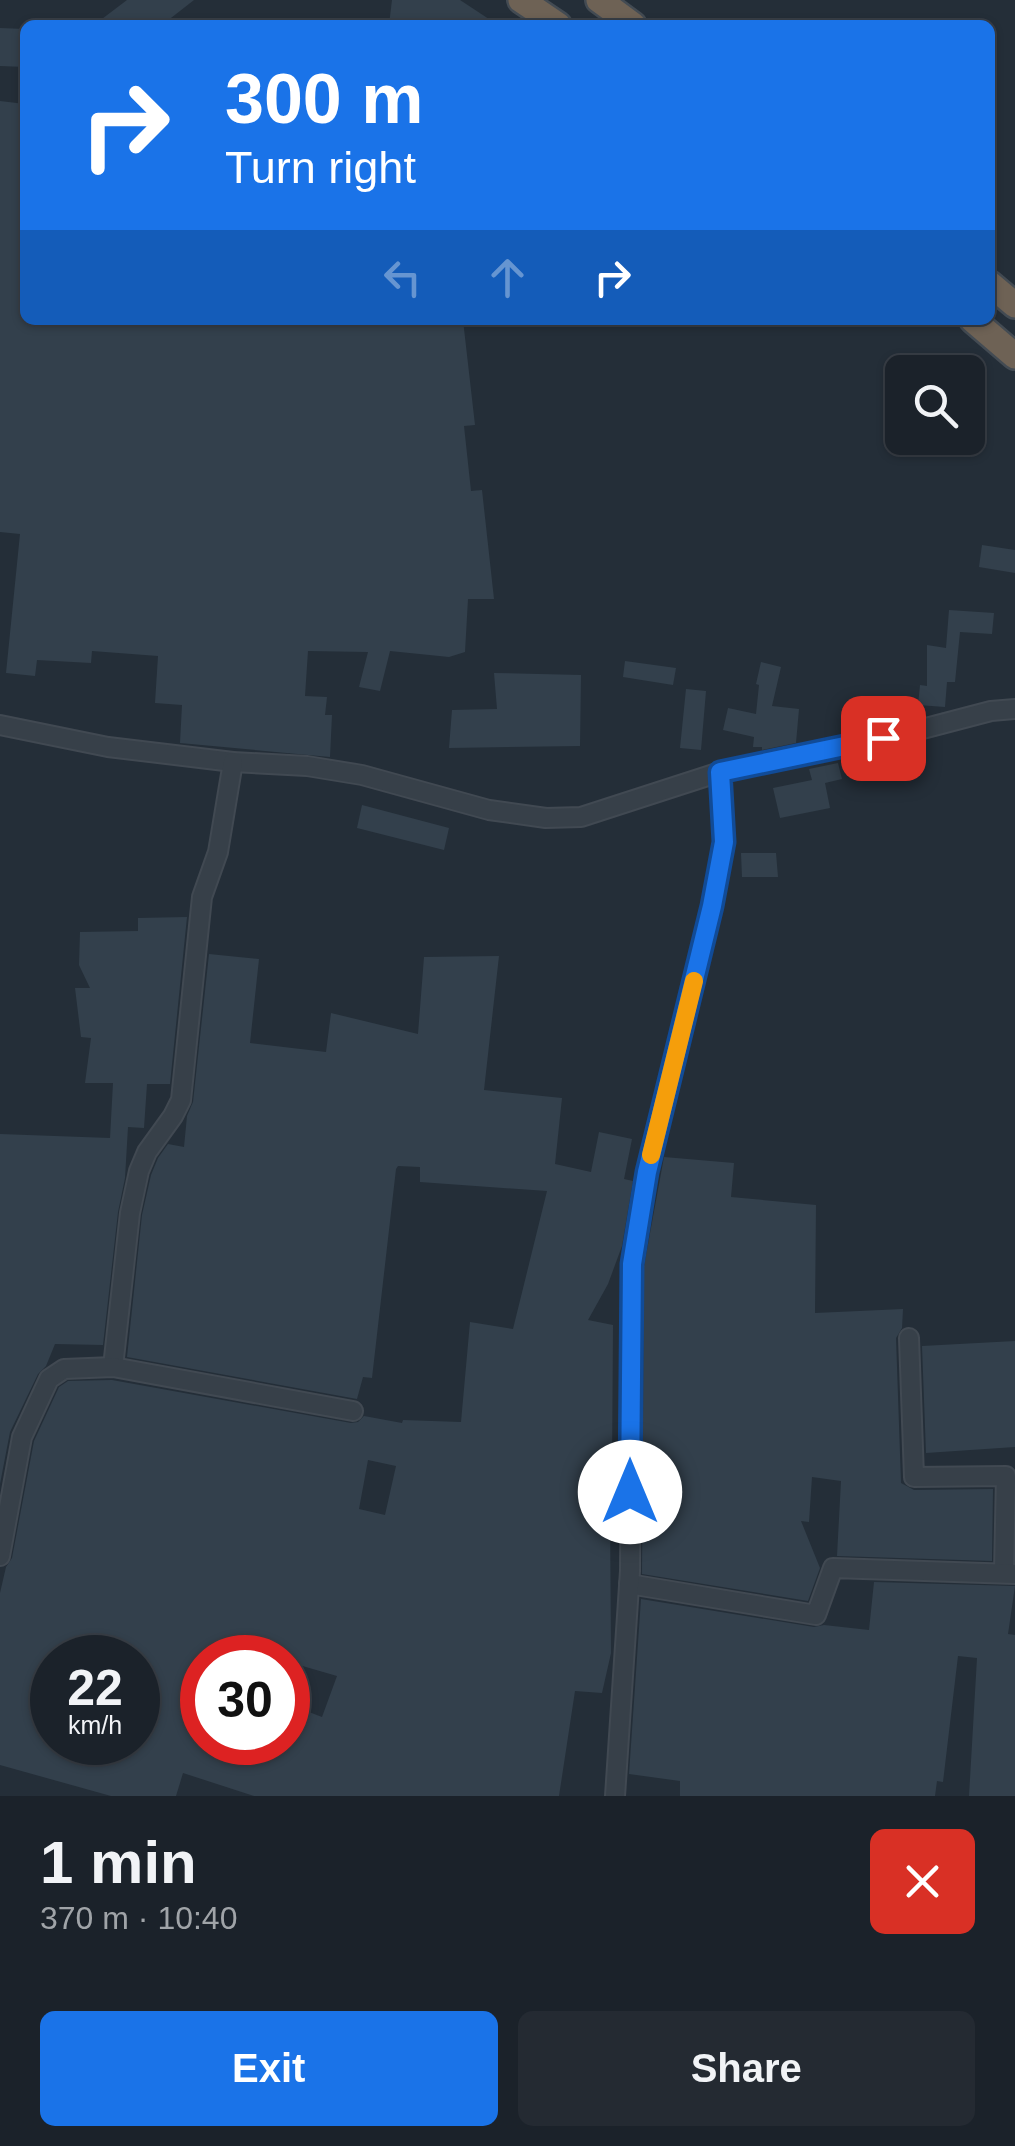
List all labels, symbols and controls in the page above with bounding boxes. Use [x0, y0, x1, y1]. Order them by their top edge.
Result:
icon: right [60, 60, 190, 190]
text: 300 m [225, 60, 423, 138]
text: Turn right [225, 142, 416, 193]
icon: left [375, 250, 430, 305]
icon: ahead [480, 250, 535, 305]
icon: right [585, 250, 640, 305]
map controls [885, 355, 985, 455]
button: search [885, 355, 985, 455]
pin [841, 696, 926, 781]
icon: arrive [856, 711, 911, 766]
position arrow [578, 1440, 682, 1544]
speed limit sign: 30 [180, 1635, 310, 1765]
text: 22 [67, 1660, 123, 1716]
text: km/h [68, 1711, 122, 1739]
text: 1 min [40, 1829, 197, 1896]
button: close [870, 1829, 975, 1934]
text: 370 m · 10:40 [40, 1900, 237, 1936]
button: Exit [40, 2011, 498, 2126]
button: Share [518, 2011, 975, 2126]

